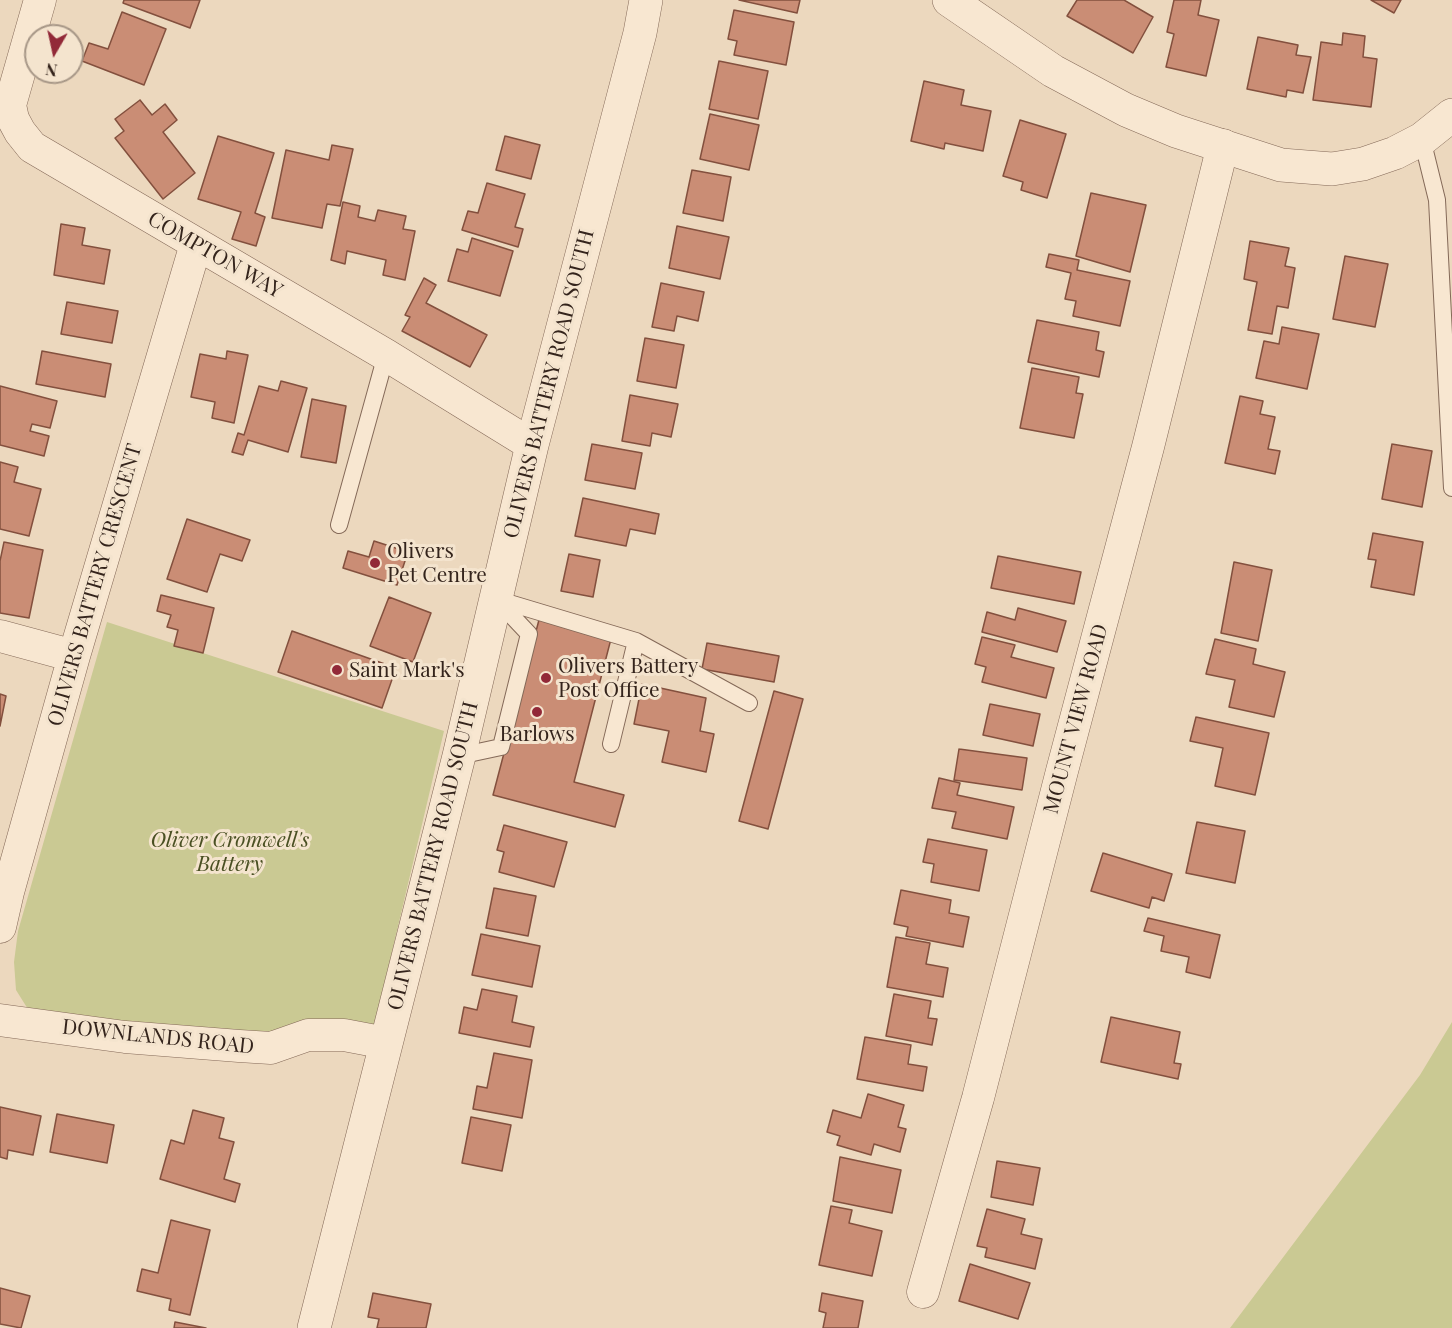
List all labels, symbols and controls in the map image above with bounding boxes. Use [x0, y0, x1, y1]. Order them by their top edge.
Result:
north arrow [24, 24, 84, 84]
text: N [44, 59, 59, 82]
street label: COMPTON WAY [143, 206, 287, 304]
street label: OLIVERS BATTERY ROAD SOUTH [498, 227, 600, 541]
street label: OLIVERS BATTERY CRESCENT [43, 441, 147, 729]
place label: Olivers Pet Centre [387, 538, 487, 588]
marker: Olivers Pet Centre [368, 556, 382, 570]
street label: MOUNT VIEW ROAD [1039, 621, 1113, 817]
place label: Olivers Battery Post Office [558, 653, 698, 703]
place label: Saint Mark's [349, 657, 465, 683]
marker: Saint Mark's [330, 663, 344, 677]
marker: Olivers Battery Post Office [539, 671, 553, 685]
street label: OLIVERS BATTERY ROAD SOUTH [382, 699, 484, 1013]
marker: Barlows [530, 705, 544, 719]
place label: Barlows [499, 721, 575, 747]
park label: Oliver Cromwell's Battery [151, 827, 309, 877]
street label: DOWNLANDS ROAD [61, 1014, 255, 1060]

